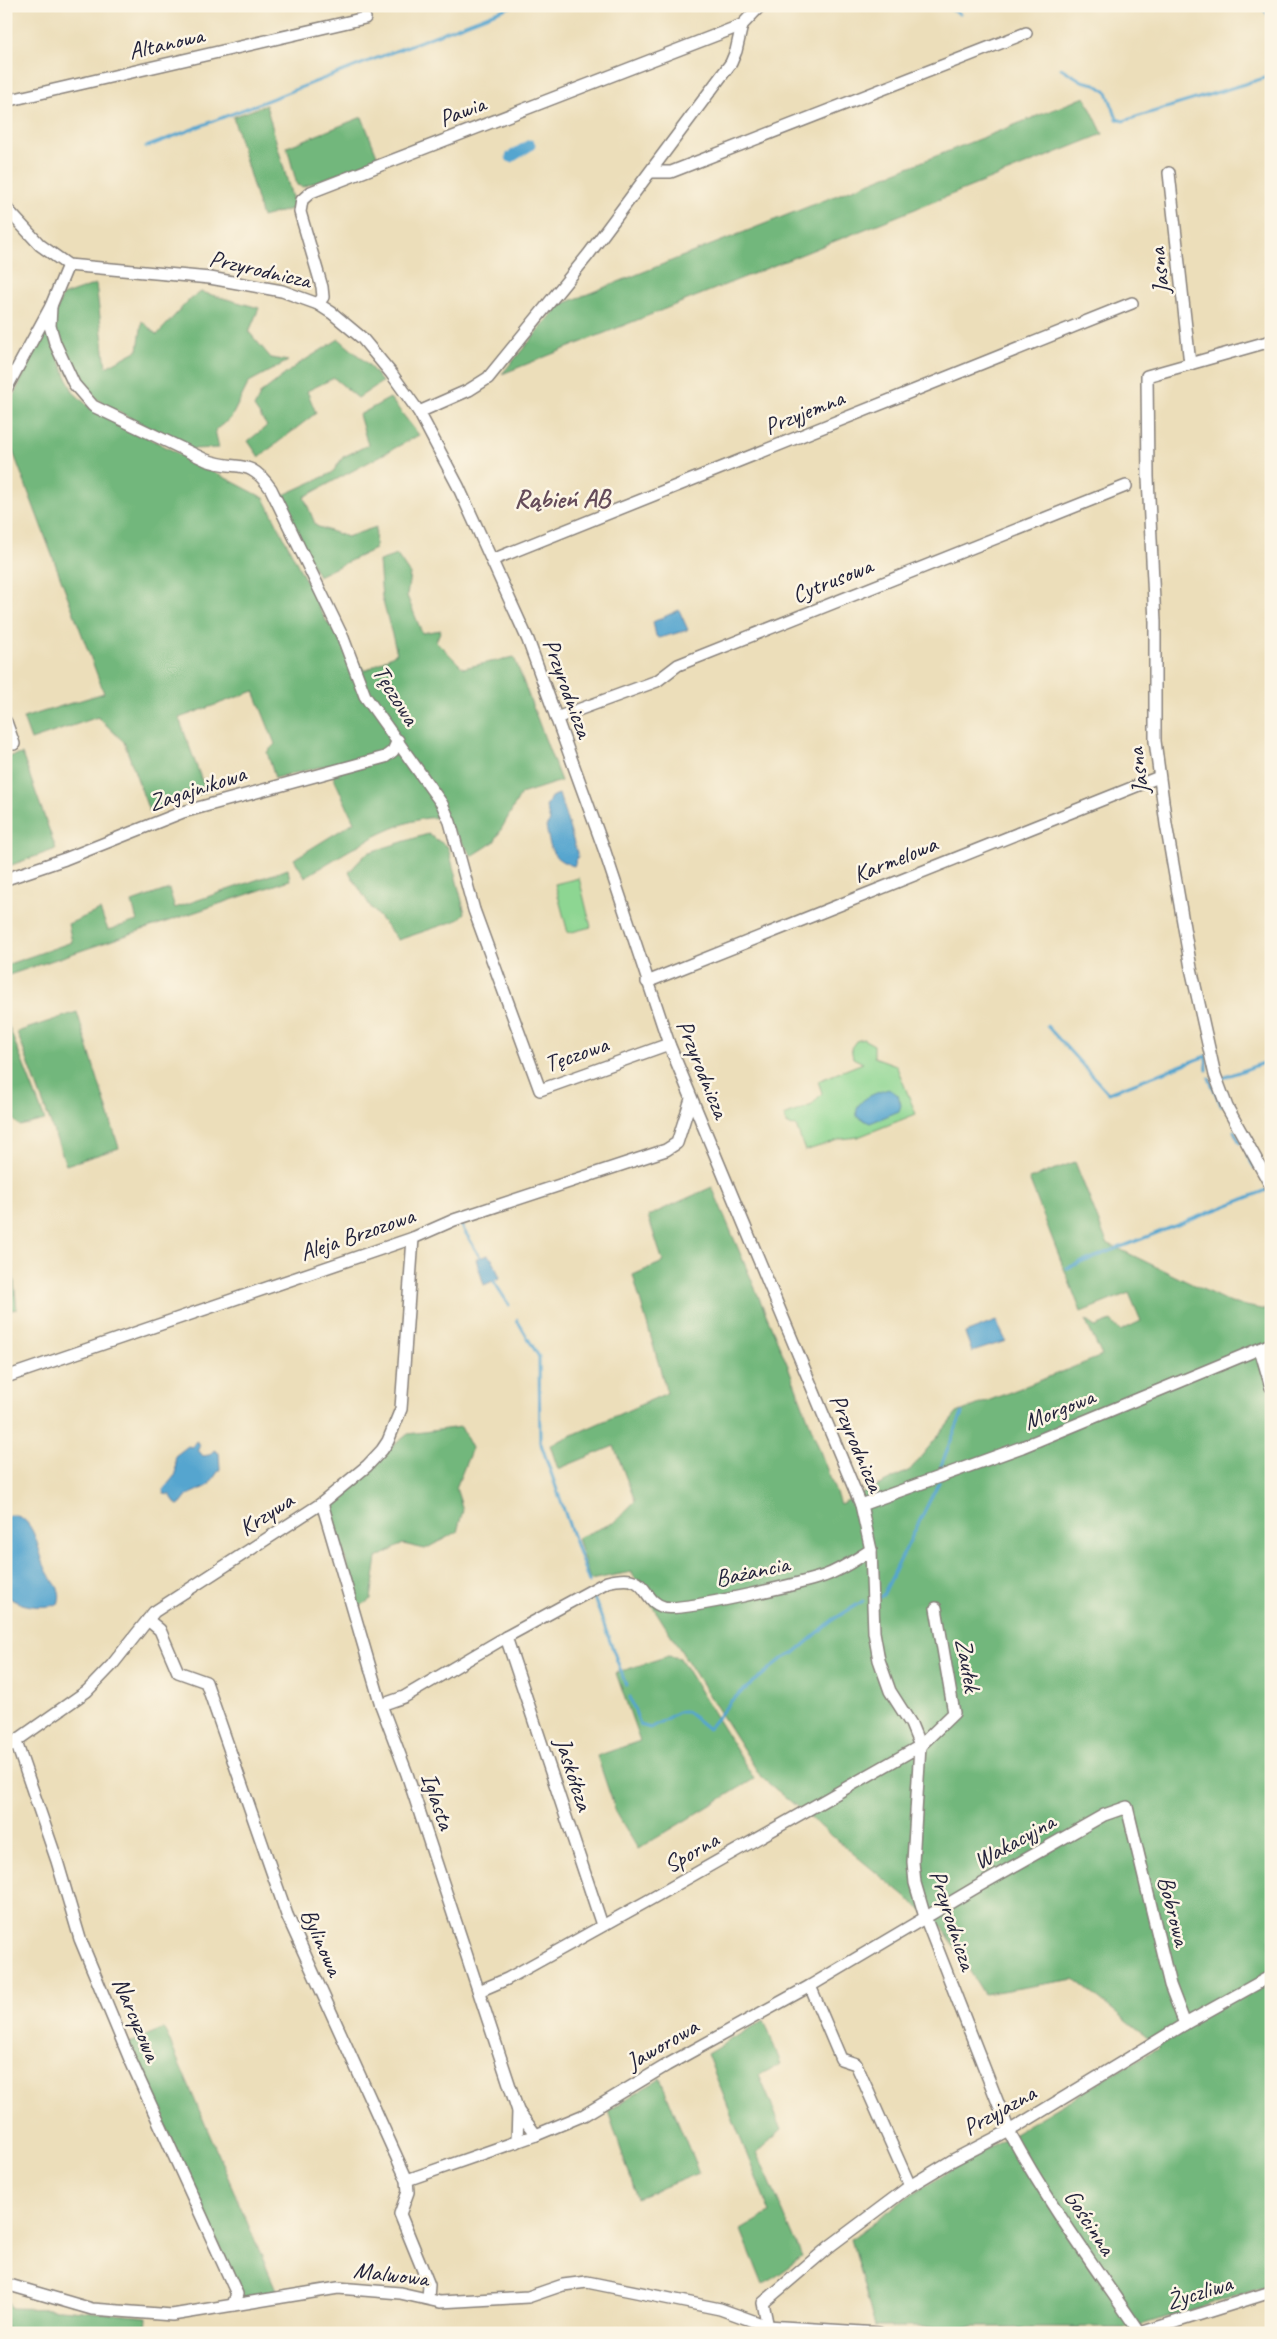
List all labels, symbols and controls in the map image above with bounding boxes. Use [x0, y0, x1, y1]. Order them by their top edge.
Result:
street label: Altanowa [126, 19, 209, 66]
street label: Pawia [435, 88, 491, 133]
street label: Przyrodnicza [206, 243, 316, 296]
street label: Jasna [1142, 245, 1176, 297]
street label: Przyjemna [760, 382, 850, 442]
district label: Rąbień AB [514, 482, 612, 515]
street label: Cytrusowa [787, 550, 879, 610]
street label: Przyrodnicza [536, 634, 600, 744]
street label: Tęczowa [366, 659, 427, 732]
street label: Jasna [1120, 745, 1156, 797]
street label: Zagajnikowa [145, 758, 251, 818]
street label: Karmelowa [849, 828, 943, 889]
street label: Przyrodnicza [670, 1016, 737, 1124]
street label: Tęczowa [540, 1029, 613, 1079]
street label: Aleja Brzozowa [296, 1200, 420, 1268]
street label: Morgowa [1019, 1380, 1101, 1437]
street label: Przyrodnicza [823, 1390, 892, 1498]
street label: Krzywa [233, 1484, 300, 1543]
street label: Bażancia [712, 1548, 794, 1593]
street label: Zaułek [949, 1636, 988, 1696]
street label: Jaskółcza [548, 1733, 600, 1816]
street label: Iglasta [414, 1769, 462, 1835]
street label: Wakacyjna [968, 1805, 1062, 1876]
street label: Sporna [658, 1824, 725, 1880]
street label: Przyrodnicza [923, 1866, 984, 1976]
street label: Bobrowa [1151, 1873, 1198, 1951]
street label: Bylinowa [294, 1904, 351, 1982]
street label: Narcyzowa [106, 1972, 169, 2068]
street label: Jaworowa [620, 2011, 705, 2077]
street label: Przyjazna [957, 2077, 1042, 2142]
street label: Gościnna [1058, 2183, 1123, 2262]
street label: Malwowa [352, 2255, 432, 2294]
street label: Życzliwa [1162, 2267, 1237, 2316]

